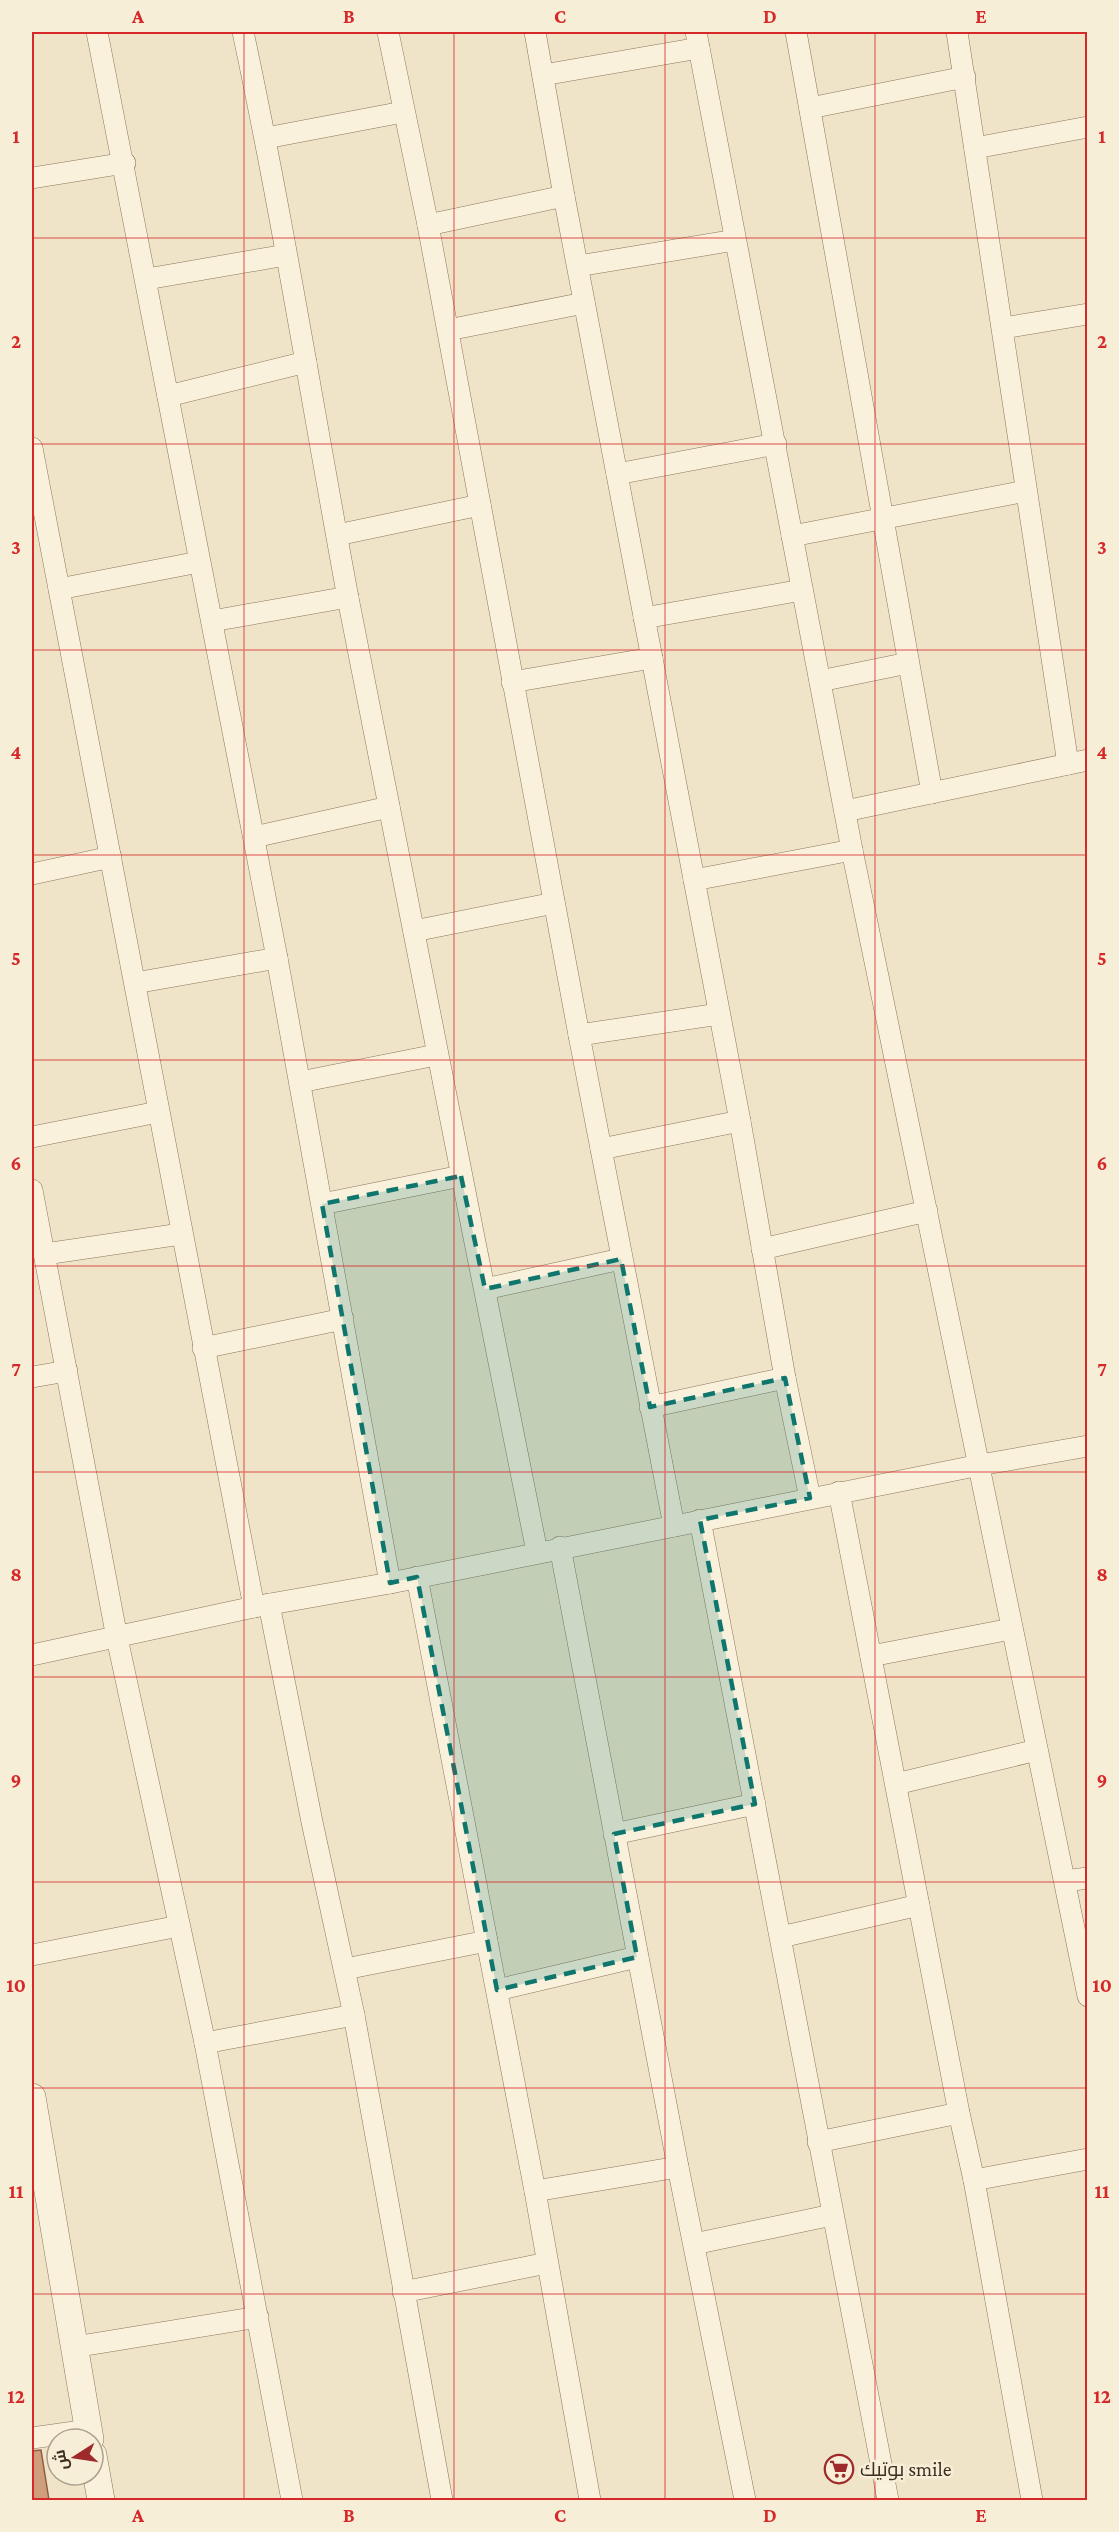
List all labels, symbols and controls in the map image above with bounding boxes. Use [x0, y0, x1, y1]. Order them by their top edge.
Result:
text: A [131, 5, 145, 27]
text: B [343, 5, 355, 27]
text: C [554, 5, 566, 27]
text: D [763, 5, 777, 27]
text: E [975, 5, 987, 27]
text: 1 [12, 125, 20, 147]
text: 1 [1098, 125, 1106, 147]
text: 2 [11, 330, 21, 352]
text: 2 [1097, 330, 1107, 352]
text: 3 [11, 536, 21, 558]
text: 3 [1097, 536, 1107, 558]
text: 4 [11, 741, 22, 763]
text: 4 [1097, 741, 1108, 763]
text: 5 [11, 947, 21, 969]
text: 5 [1097, 947, 1107, 969]
text: 6 [11, 1152, 21, 1174]
text: 6 [1097, 1152, 1107, 1174]
text: 7 [11, 1358, 21, 1380]
text: 7 [1097, 1358, 1107, 1380]
text: 8 [10, 1563, 22, 1585]
text: 8 [1096, 1563, 1108, 1585]
text: 9 [11, 1769, 21, 1791]
text: 9 [1097, 1769, 1107, 1791]
text: 10 [6, 1974, 26, 1996]
text: 10 [1092, 1974, 1112, 1996]
text: 11 [9, 2180, 24, 2202]
text: 11 [1095, 2180, 1110, 2202]
text: 12 [7, 2385, 25, 2407]
text: 12 [1093, 2385, 1111, 2407]
north arrow [45, 2427, 105, 2487]
text: ش [50, 2448, 72, 2472]
supermarket icon: بوتيك smile [823, 2453, 855, 2485]
place label: بوتيك smile [860, 2458, 952, 2481]
text: A [131, 2504, 145, 2526]
text: B [343, 2504, 355, 2526]
text: C [554, 2504, 566, 2526]
text: D [763, 2504, 777, 2526]
text: E [975, 2504, 987, 2526]

